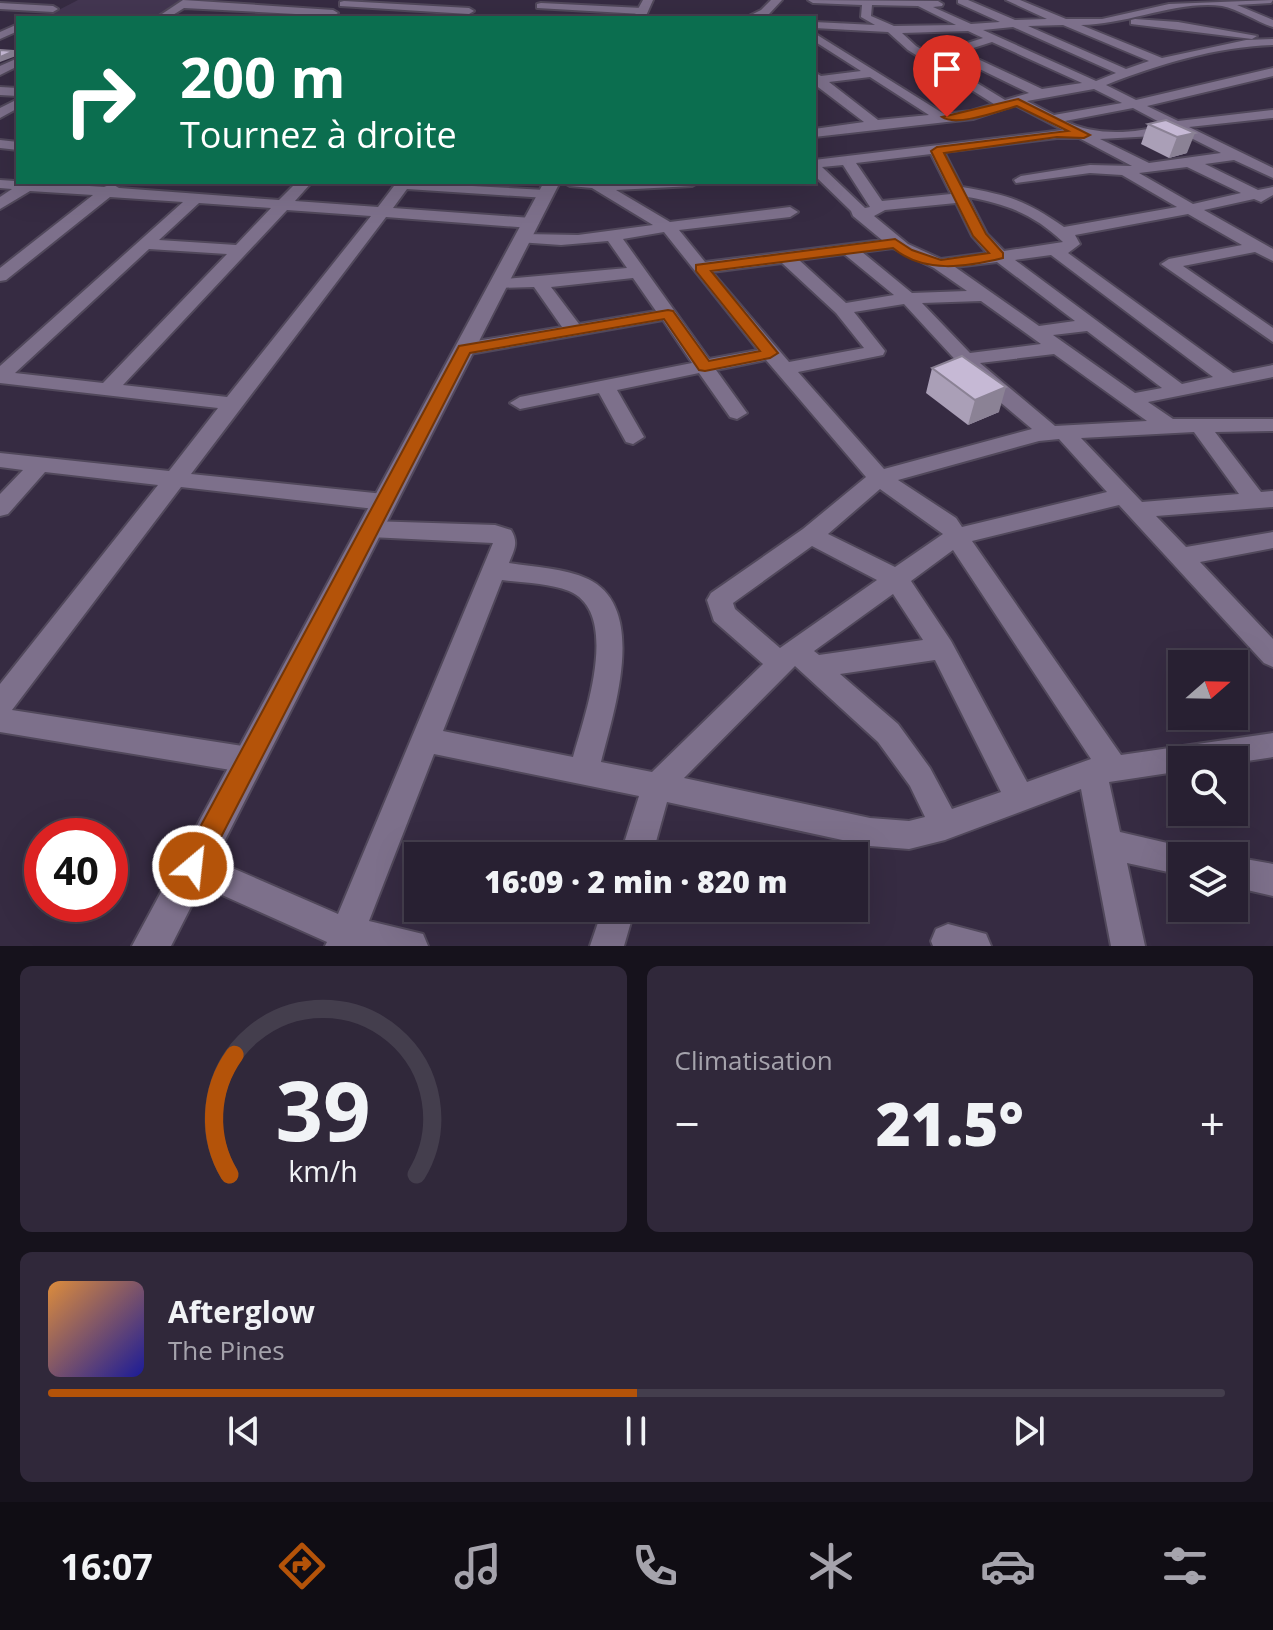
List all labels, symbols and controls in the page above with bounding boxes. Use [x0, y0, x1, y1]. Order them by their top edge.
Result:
pin [913, 35, 981, 117]
text: 200 m [180, 38, 346, 114]
icon: arrive [925, 47, 969, 91]
icon: right [48, 48, 152, 152]
text: Tournez à droite [180, 110, 457, 159]
north arrow [1168, 650, 1248, 730]
map controls [1168, 650, 1248, 922]
button: search [1168, 746, 1248, 826]
speed limit sign: 40 [24, 818, 128, 922]
position arrow [151, 824, 235, 908]
button: layers [1168, 842, 1248, 922]
text: 16:09 · 2 min · 820 m [484, 861, 788, 902]
text: Climatisation [675, 1042, 833, 1078]
text: 39 [276, 1052, 371, 1165]
text: 21.5° [876, 1082, 1024, 1164]
text: − [675, 1093, 700, 1153]
text: + [1200, 1093, 1225, 1153]
text: km/h [289, 1151, 358, 1190]
text: Afterglow [168, 1291, 315, 1332]
text: The Pines [168, 1332, 285, 1368]
icon: previous [222, 1409, 266, 1453]
icon: pause [614, 1409, 658, 1453]
icon: next [1007, 1409, 1051, 1453]
icon: directions [274, 1538, 330, 1594]
icon: music [450, 1538, 506, 1594]
icon: phone [627, 1538, 683, 1594]
icon: climate [803, 1538, 859, 1594]
icon: car [980, 1538, 1036, 1594]
icon: filters [1157, 1538, 1213, 1594]
text: 16:07 [60, 1542, 153, 1591]

